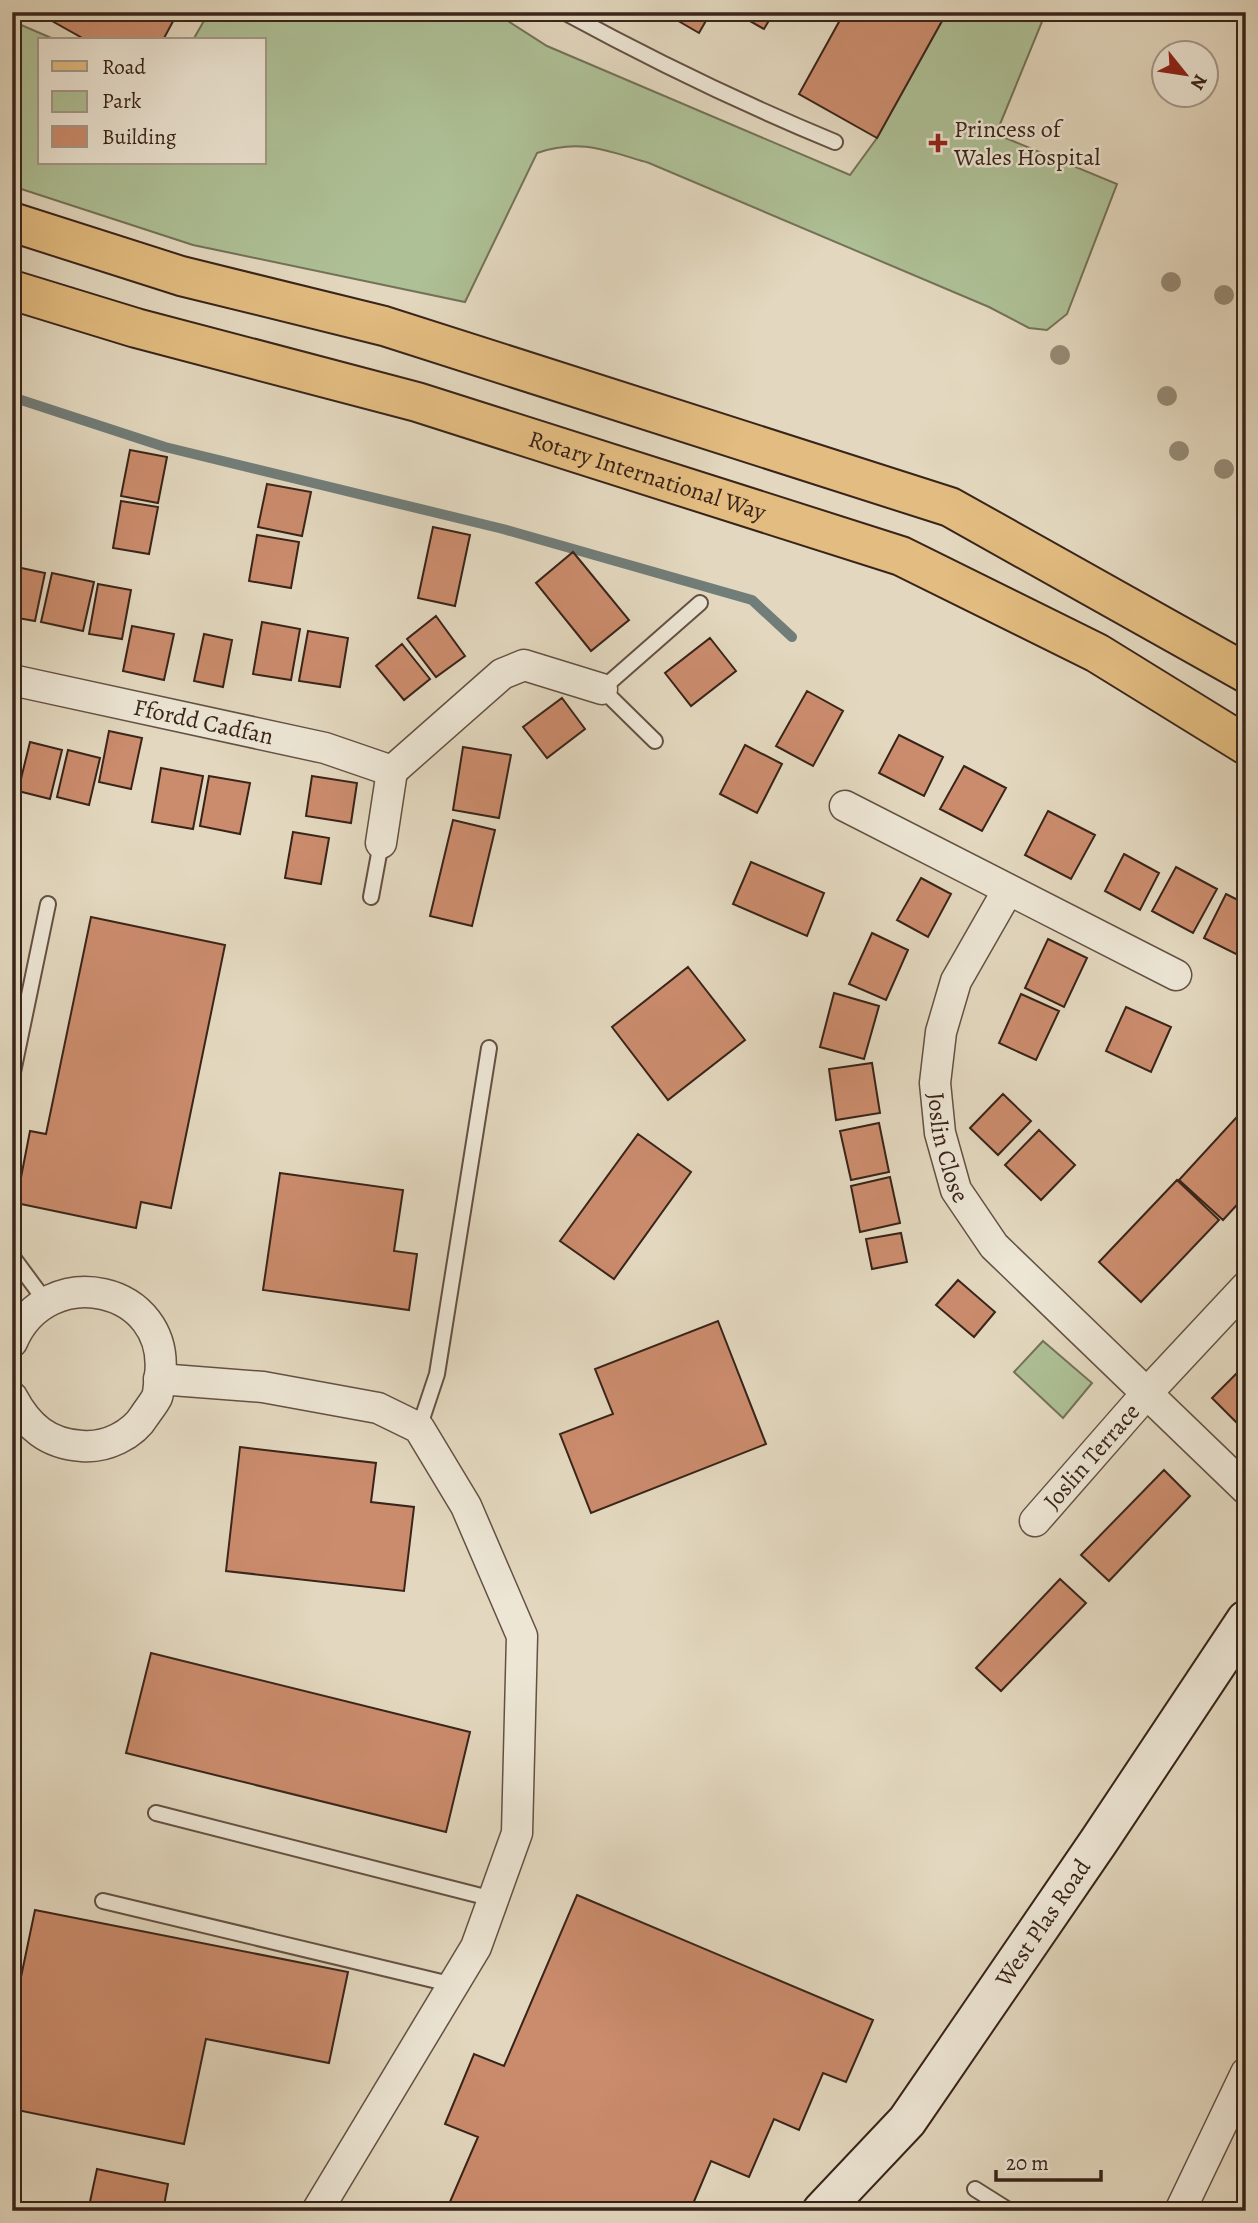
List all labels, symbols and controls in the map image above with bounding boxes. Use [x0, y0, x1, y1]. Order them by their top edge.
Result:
legend [38, 38, 266, 164]
north arrow [1150, 38, 1220, 108]
text: Road [102, 53, 146, 81]
text: N [1184, 70, 1214, 95]
text: Park [102, 87, 142, 115]
place label: Princess of Wales Hospital [953, 113, 1100, 173]
text: Building [102, 123, 177, 151]
marker: Princess of Wales Hospital [928, 133, 948, 153]
street label: Rotary International Way [525, 423, 770, 528]
street label: Ffordd Cadfan [131, 691, 277, 752]
street label: Joslin Close [920, 1091, 976, 1209]
street label: Joslin Terrace [1036, 1396, 1147, 1516]
street label: West Plas Road [987, 1853, 1098, 1994]
scale bar [996, 2139, 1100, 2183]
text: 20 m [1006, 2149, 1049, 2177]

